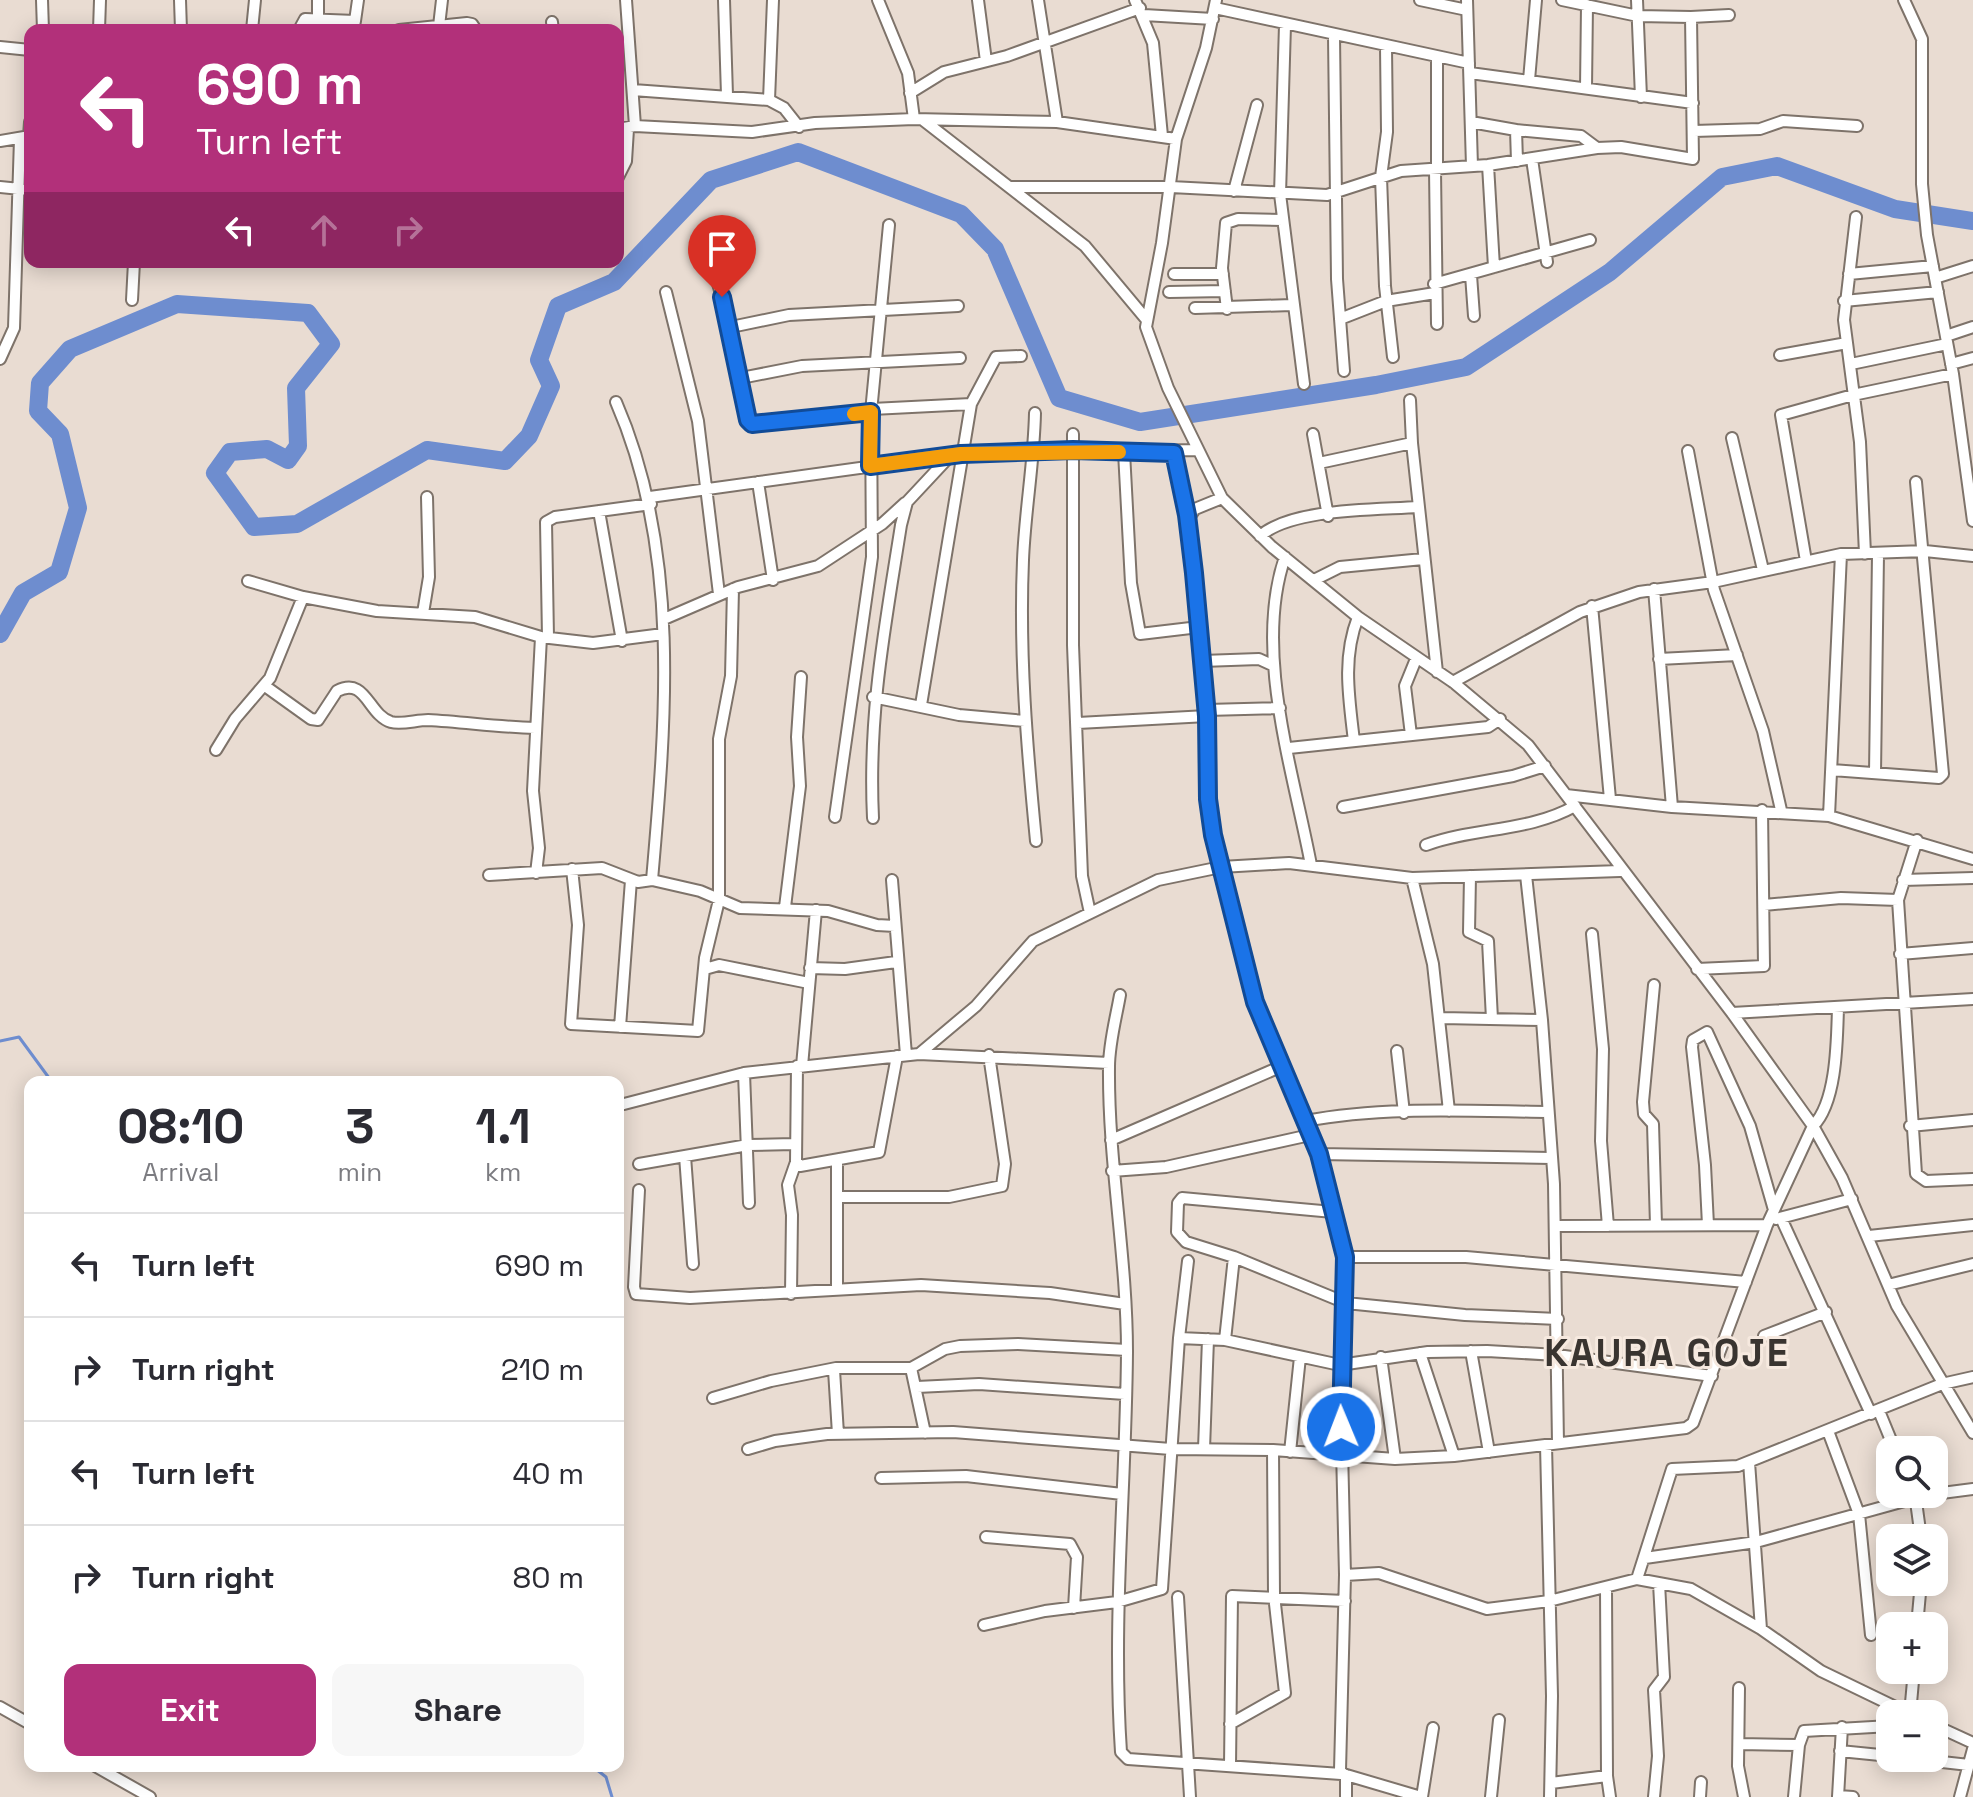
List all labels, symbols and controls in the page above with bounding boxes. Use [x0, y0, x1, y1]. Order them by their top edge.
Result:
text: 690 m [196, 49, 364, 120]
icon: left [64, 56, 168, 160]
text: Turn left [196, 119, 343, 165]
icon: left [218, 208, 262, 252]
icon: ahead [302, 208, 346, 252]
icon: right [386, 208, 430, 252]
pin [688, 215, 756, 297]
icon: arrive [700, 227, 744, 271]
text: 08:10 [117, 1096, 244, 1157]
text: 3 [345, 1096, 374, 1157]
text: 1.1 [475, 1096, 531, 1157]
text: Arrival [142, 1155, 219, 1189]
text: min [338, 1155, 382, 1189]
text: km [485, 1155, 521, 1189]
icon: left [64, 1243, 108, 1287]
text: Turn left [132, 1246, 255, 1285]
text: 690 m [495, 1246, 584, 1285]
district label: KAURA GOJE [1544, 1329, 1790, 1377]
icon: right [64, 1347, 108, 1391]
text: Turn right [132, 1350, 275, 1389]
text: 210 m [501, 1350, 584, 1389]
position arrow [1299, 1385, 1383, 1469]
map controls [1876, 1436, 1948, 1772]
button: search [1876, 1436, 1948, 1508]
icon: left [64, 1451, 108, 1495]
text: Turn left [132, 1454, 255, 1493]
text: 40 m [513, 1454, 584, 1493]
button: layers [1876, 1524, 1948, 1596]
icon: right [64, 1555, 108, 1599]
text: Turn right [132, 1558, 275, 1597]
text: 80 m [513, 1558, 584, 1597]
button: + [1876, 1612, 1948, 1684]
button: Exit [64, 1664, 316, 1756]
button: Share [332, 1664, 584, 1756]
button: − [1876, 1700, 1948, 1772]

